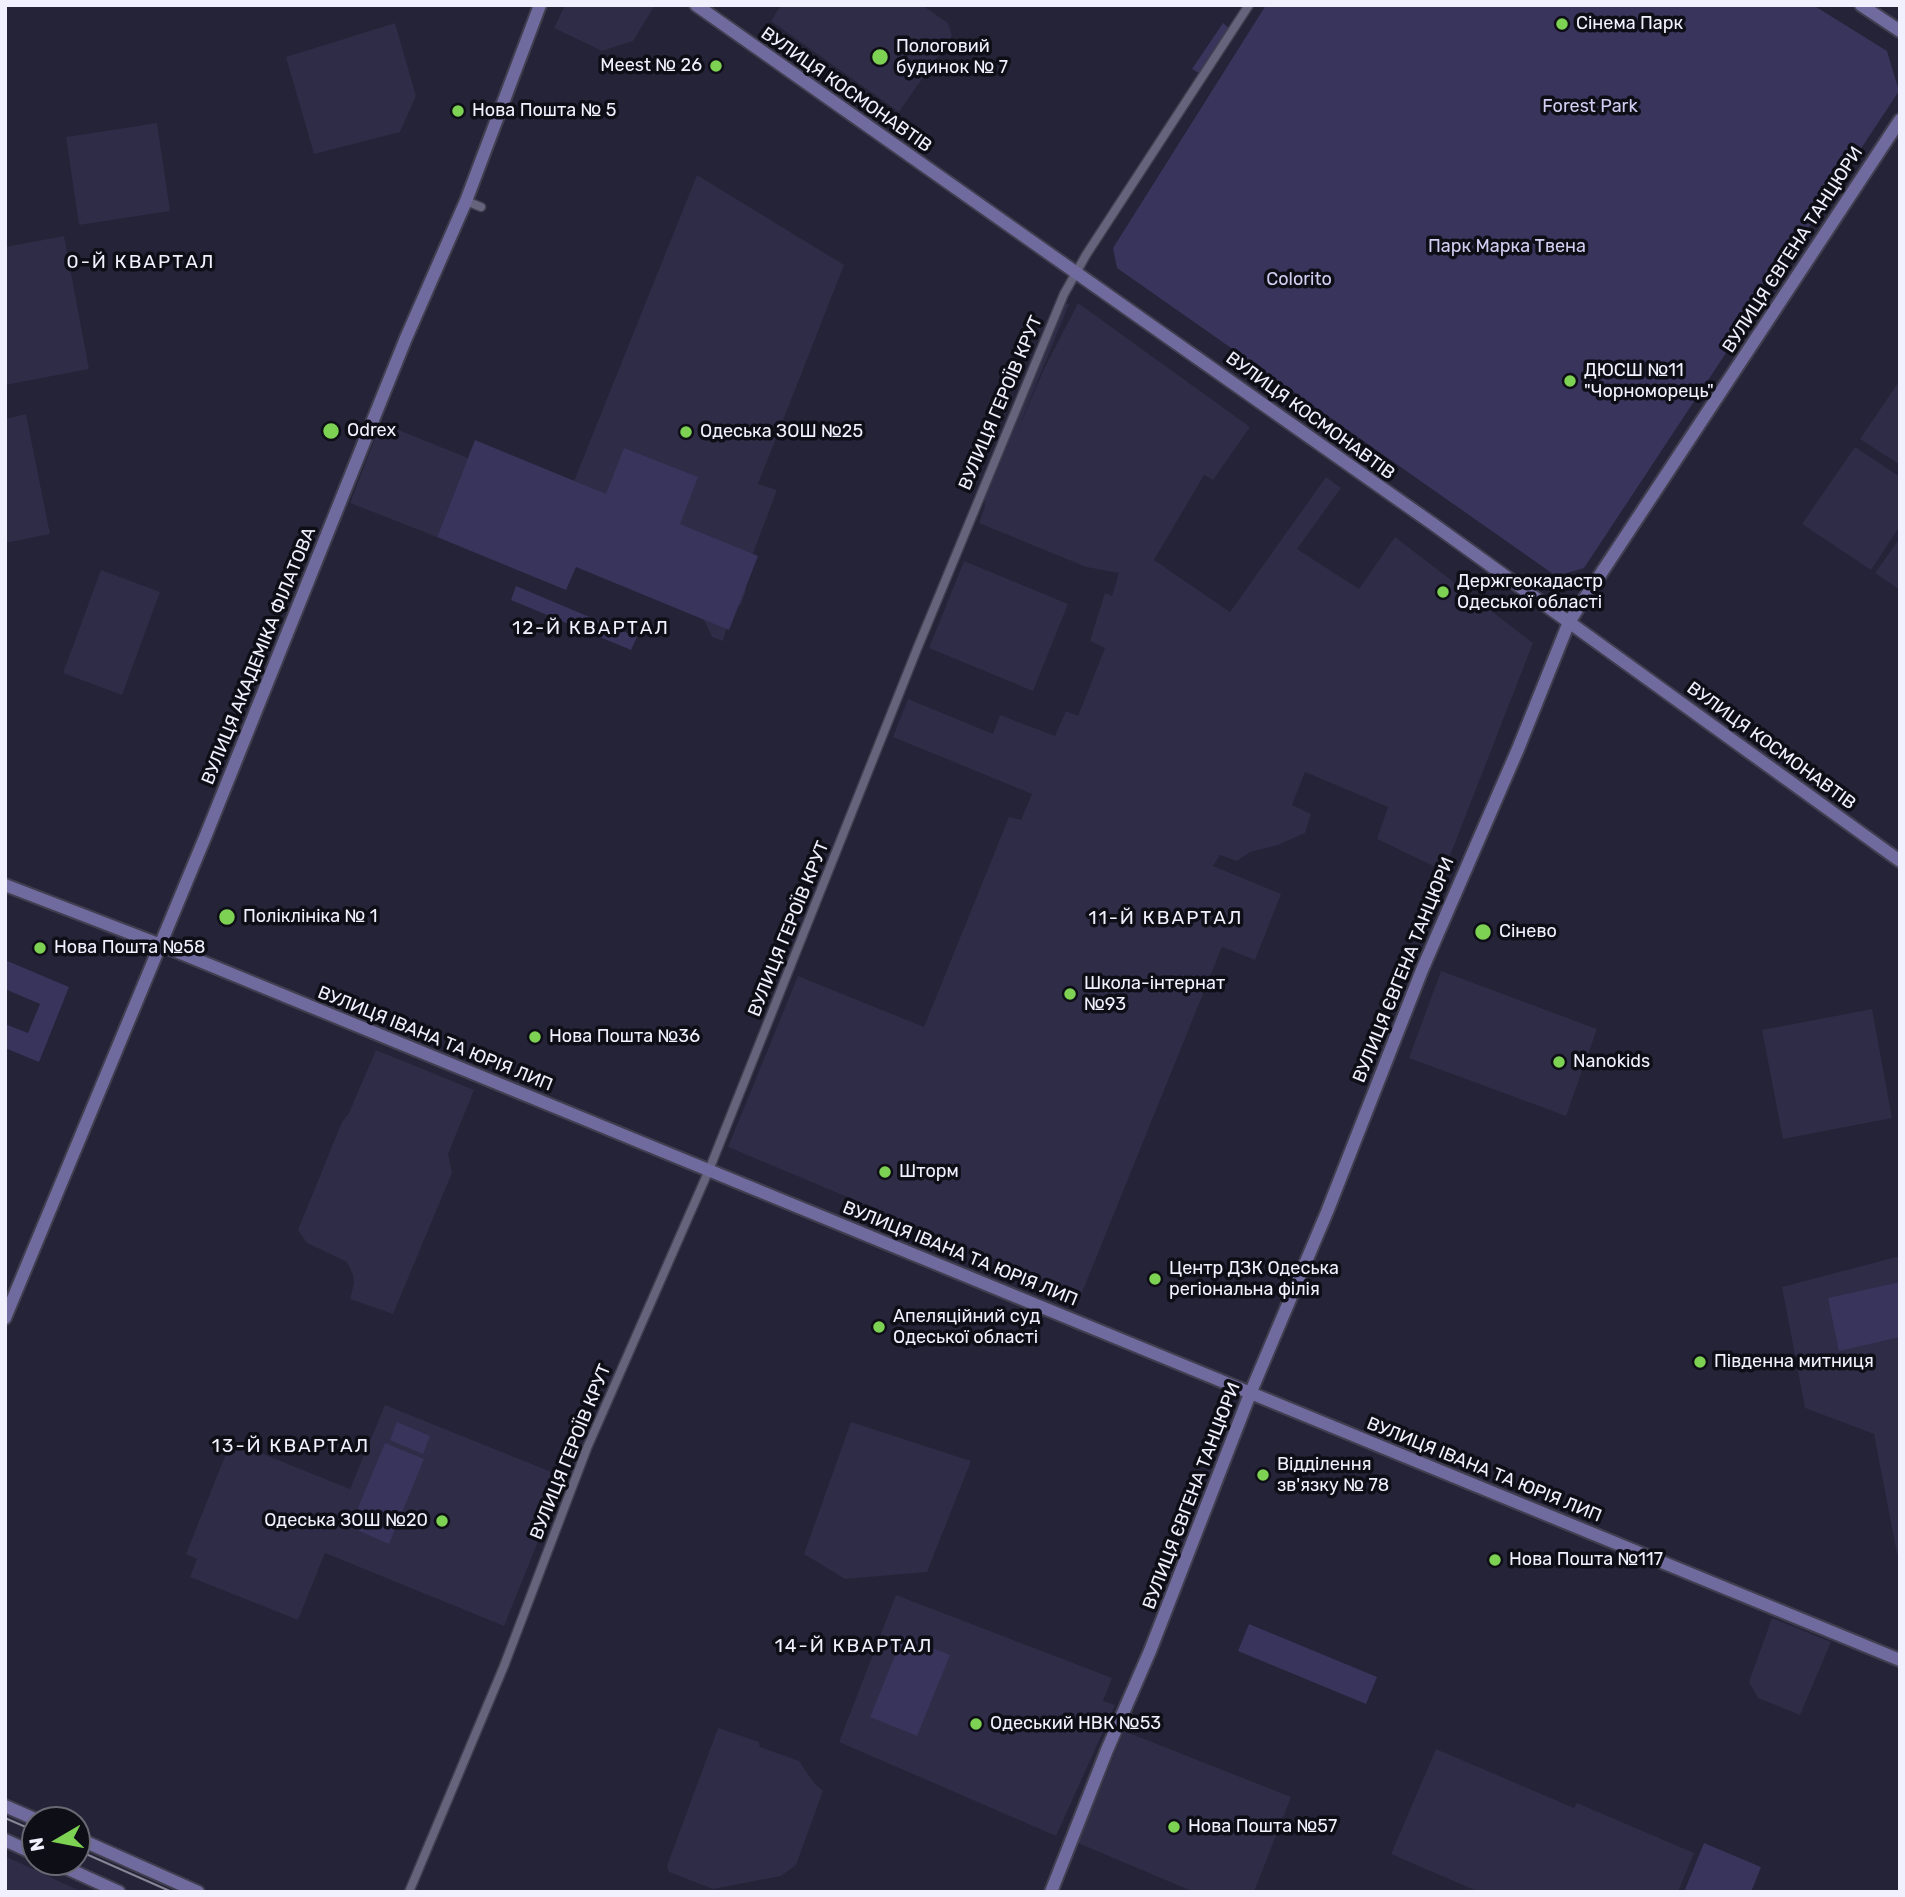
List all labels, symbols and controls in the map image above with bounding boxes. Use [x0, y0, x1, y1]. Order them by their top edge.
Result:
place label: Сінема Парк [1576, 13, 1683, 35]
marker: Сінема Парк [1554, 16, 1570, 32]
street label: ВУЛИЦЯ КОСМОНАВТІВ [756, 23, 936, 157]
place label: Пологовий будинок № 7 [896, 36, 1008, 78]
marker: Пологовий будинок № 7 [870, 47, 890, 67]
place label: Meest № 26 [600, 55, 702, 77]
marker: Meest № 26 [708, 58, 724, 74]
park label: Forest Park [1542, 96, 1638, 118]
place label: Нова Пошта № 5 [472, 100, 616, 122]
marker: Нова Пошта № 5 [450, 103, 466, 119]
street label: ВУЛИЦЯ ЄВГЕНА ТАНЦЮРИ [1718, 143, 1868, 357]
park label: Парк Марка Твена [1428, 236, 1586, 258]
district label: 0-Й КВАРТАЛ [68, 252, 214, 274]
park label: Colorito [1266, 269, 1332, 291]
street label: ВУЛИЦЯ ГЕРОЇВ КРУТ [955, 313, 1047, 493]
street label: ВУЛИЦЯ КОСМОНАВТІВ [1221, 347, 1399, 485]
place label: ДЮСШ №11 "Чорноморець" [1584, 360, 1714, 402]
marker: ДЮСШ №11 "Чорноморець" [1562, 373, 1578, 389]
place label: Odrex [347, 420, 396, 442]
marker: Odrex [321, 421, 341, 441]
place label: Одеська ЗОШ №25 [700, 421, 863, 443]
marker: Одеська ЗОШ №25 [678, 424, 694, 440]
street label: ВУЛИЦЯ АКАДЕМІКА ФІЛАТОВА [197, 524, 321, 788]
place label: Держгеокадастр Одеської області [1457, 571, 1603, 614]
marker: Держгеокадастр Одеської області [1435, 584, 1451, 600]
district label: 12-Й КВАРТАЛ [514, 618, 668, 640]
street label: ВУЛИЦЯ КОСМОНАВТІВ [1682, 677, 1860, 815]
street label: ВУЛИЦЯ ГЕРОЇВ КРУТ [744, 838, 834, 1020]
street label: ВУЛИЦЯ ЄВГЕНА ТАНЦЮРИ [1349, 854, 1459, 1086]
place label: Поліклініка № 1 [243, 906, 378, 928]
marker: Поліклініка № 1 [217, 907, 237, 927]
district label: 11-Й КВАРТАЛ [1090, 908, 1242, 930]
place label: Сінево [1499, 921, 1557, 943]
marker: Сінево [1473, 922, 1493, 942]
place label: Нова Пошта №58 [54, 937, 206, 959]
marker: Нова Пошта №58 [32, 940, 48, 956]
place label: Школа-інтернат №93 [1084, 973, 1225, 1016]
street label: ВУЛИЦЯ ІВАНА ТА ЮРІЯ ЛИП [314, 982, 556, 1096]
marker: Школа-інтернат №93 [1062, 986, 1078, 1002]
place label: Нова Пошта №36 [549, 1026, 700, 1048]
marker: Нова Пошта №36 [527, 1029, 543, 1045]
place label: Nanokids [1573, 1051, 1650, 1073]
marker: Nanokids [1551, 1054, 1567, 1070]
place label: Шторм [899, 1161, 959, 1183]
marker: Шторм [877, 1164, 893, 1180]
street label: ВУЛИЦЯ ІВАНА ТА ЮРІЯ ЛИП [839, 1197, 1081, 1311]
place label: Центр ДЗК Одеська регіональна філія [1169, 1258, 1339, 1300]
marker: Центр ДЗК Одеська регіональна філія [1147, 1271, 1163, 1287]
place label: Апеляційний суд Одеської області [893, 1306, 1040, 1348]
marker: Апеляційний суд Одеської області [871, 1319, 887, 1335]
place label: Південна митниця [1714, 1351, 1874, 1373]
marker: Південна митниця [1692, 1354, 1708, 1370]
street label: ВУЛИЦЯ ГЕРОЇВ КРУТ [526, 1361, 616, 1543]
street label: ВУЛИЦЯ ЄВГЕНА ТАНЦЮРИ [1139, 1379, 1245, 1613]
street label: ВУЛИЦЯ ІВАНА ТА ЮРІЯ ЛИП [1363, 1413, 1605, 1527]
district label: 13-Й КВАРТАЛ [213, 1436, 369, 1458]
place label: Відділення зв'язку № 78 [1277, 1454, 1389, 1496]
marker: Відділення зв'язку № 78 [1255, 1467, 1271, 1483]
place label: Одеська ЗОШ №20 [264, 1510, 428, 1532]
marker: Одеська ЗОШ №20 [434, 1513, 450, 1529]
place label: Нова Пошта №117 [1509, 1549, 1663, 1571]
marker: Нова Пошта №117 [1487, 1552, 1503, 1568]
district label: 14-Й КВАРТАЛ [776, 1636, 932, 1658]
place label: Одеський НВК №53 [990, 1713, 1161, 1735]
marker: Одеський НВК №53 [968, 1716, 984, 1732]
north arrow [21, 1806, 91, 1876]
place label: Нова Пошта №57 [1188, 1816, 1337, 1838]
marker: Нова Пошта №57 [1166, 1819, 1182, 1835]
text: N [24, 1836, 49, 1853]

